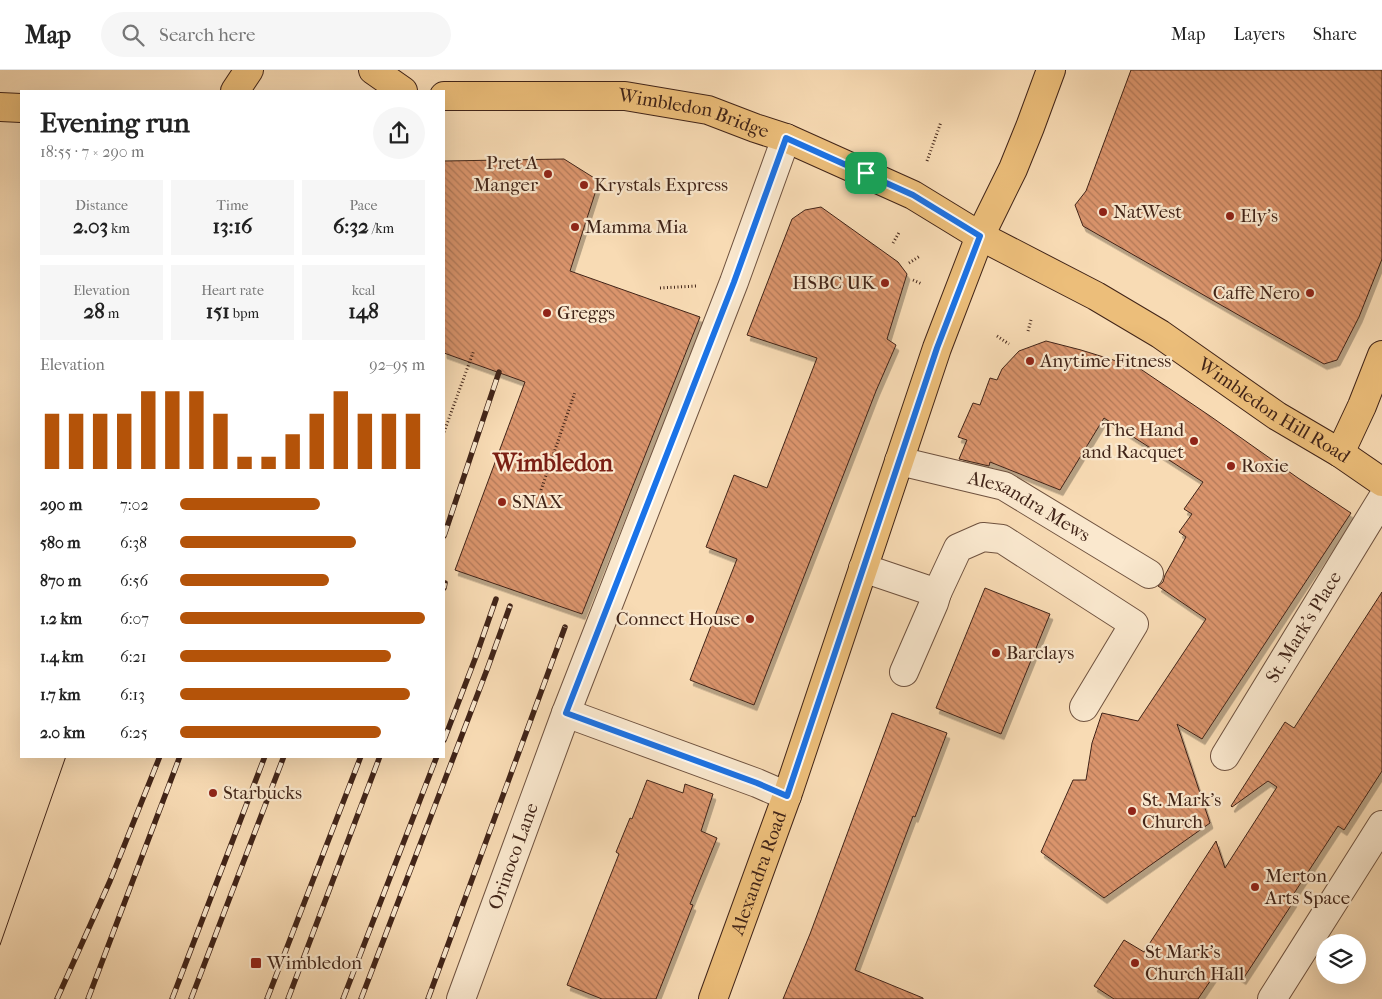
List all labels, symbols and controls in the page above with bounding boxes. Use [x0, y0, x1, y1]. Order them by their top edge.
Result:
search box [101, 12, 451, 57]
text: Map [25, 21, 71, 49]
icon: search [119, 21, 147, 49]
text: Search here [159, 24, 255, 46]
text: Map [1171, 24, 1205, 45]
text: Layers [1233, 24, 1285, 45]
text: Share [1313, 24, 1357, 45]
street label: Wimbledon Bridge [616, 84, 772, 143]
text: Evening run [40, 106, 190, 139]
button: share [373, 107, 425, 159]
text: 18:55 · 7 × 290 m [40, 142, 144, 161]
place label: Pret A Manger [473, 152, 539, 196]
pin [845, 152, 887, 194]
icon: arrive [852, 159, 880, 187]
marker: Pret A Manger [542, 168, 554, 180]
place label: Krystals Express [594, 174, 728, 196]
marker: Krystals Express [578, 179, 590, 191]
text: Distance [75, 197, 128, 214]
text: Time [217, 197, 248, 214]
text: Pace [350, 197, 377, 214]
place label: NatWest [1113, 201, 1182, 223]
place label: Ely's [1240, 205, 1278, 227]
marker: NatWest [1097, 206, 1109, 218]
marker: Ely's [1224, 210, 1236, 222]
text: 2.03 [73, 214, 108, 238]
text: 13:16 [213, 214, 252, 238]
text: 6:32 [333, 214, 369, 238]
place label: Mamma Mia [585, 216, 688, 238]
text: km [108, 220, 130, 237]
text: /km [369, 220, 394, 237]
marker: Mamma Mia [569, 221, 581, 233]
place label: HSBC UK [792, 272, 876, 294]
marker: HSBC UK [879, 277, 891, 289]
text: Elevation [73, 282, 130, 299]
text: Heart rate [201, 282, 264, 299]
text: kcal [352, 282, 375, 299]
place label: Caffè Nero [1213, 282, 1300, 304]
marker: Caffè Nero [1304, 287, 1316, 299]
text: 28 [83, 299, 105, 323]
text: 151 [206, 299, 230, 323]
text: 148 [348, 299, 379, 323]
place label: Greggs [557, 302, 615, 324]
text: m [105, 305, 120, 322]
text: bpm [230, 305, 259, 322]
marker: Greggs [541, 307, 553, 319]
place label: Anytime Fitness [1039, 350, 1171, 372]
street label: Wimbledon Hill Road [1193, 352, 1355, 468]
text: Elevation [40, 355, 105, 374]
text: 92–95 m [369, 355, 425, 374]
marker: Anytime Fitness [1024, 355, 1036, 367]
place label: The Hand and Racquet [1082, 419, 1185, 463]
marker: The Hand and Racquet [1188, 435, 1200, 447]
district label: Wimbledon [492, 449, 614, 477]
place label: Roxie [1241, 455, 1289, 477]
marker: Roxie [1225, 460, 1237, 472]
street label: Alexandra Mews [965, 467, 1094, 547]
place label: SNAX [512, 491, 563, 513]
text: 290 m [40, 495, 82, 514]
text: 7:02 [120, 495, 149, 514]
marker: SNAX [496, 496, 508, 508]
text: 580 m [40, 533, 81, 552]
text: 6:38 [120, 533, 147, 552]
street label: St. Mark's Place [1261, 567, 1346, 687]
text: 870 m [40, 571, 81, 590]
text: 6:56 [120, 571, 148, 590]
place label: Connect House [616, 608, 740, 630]
text: 1.2 km [40, 609, 82, 628]
text: 6:07 [120, 609, 149, 628]
marker: Connect House [744, 613, 756, 625]
place label: Barclays [1006, 642, 1074, 664]
text: 1.4 km [40, 647, 84, 666]
text: 6:21 [120, 647, 146, 666]
marker: Barclays [990, 647, 1002, 659]
text: 1.7 km [40, 685, 81, 704]
text: 6:13 [120, 685, 145, 704]
text: 2.0 km [40, 723, 85, 742]
text: 6:25 [120, 723, 148, 742]
place label: Starbucks [223, 782, 302, 804]
marker: Starbucks [207, 787, 219, 799]
place label: St. Mark's Church [1142, 789, 1221, 833]
street label: Orinoco Lane [484, 800, 543, 913]
marker: St. Mark's Church [1126, 805, 1138, 817]
street label: Alexandra Road [726, 808, 792, 939]
place label: Merton Arts Space [1264, 865, 1350, 909]
marker: Merton Arts Space [1249, 881, 1261, 893]
map controls [1316, 934, 1366, 984]
button: layers [1316, 934, 1366, 984]
place label: St Mark's Church Hall [1145, 941, 1244, 985]
place label: Wimbledon [266, 952, 362, 974]
marker: Wimbledon [249, 956, 263, 970]
marker: St Mark's Church Hall [1129, 957, 1141, 969]

